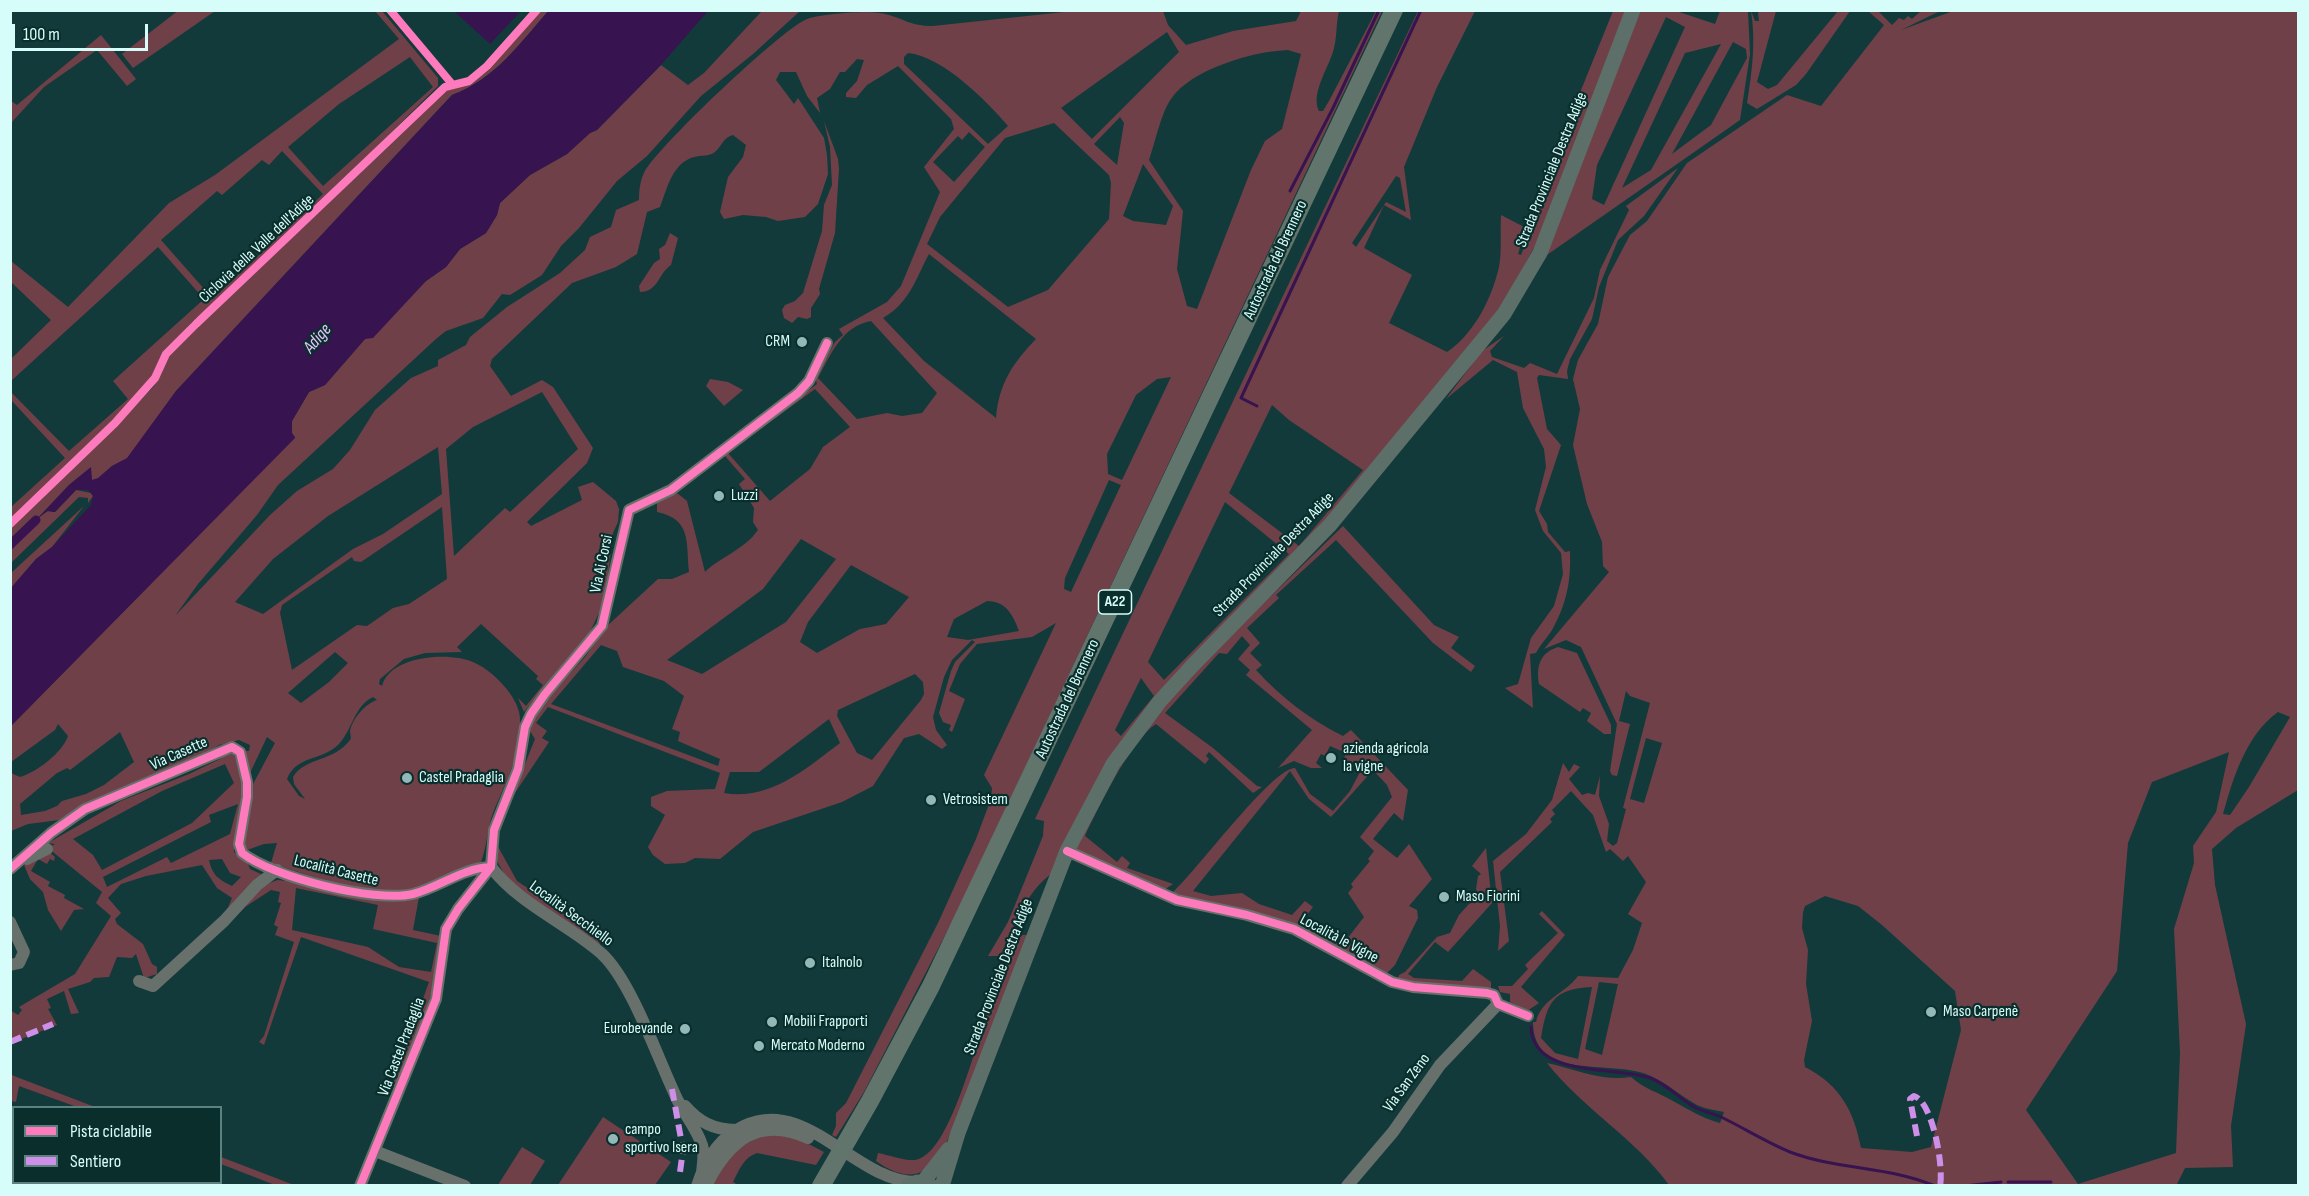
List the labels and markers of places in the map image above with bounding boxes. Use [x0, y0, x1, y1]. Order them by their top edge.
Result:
place label: CRM [765, 332, 790, 352]
marker: CRM [795, 335, 809, 349]
place label: Luzzi [731, 486, 758, 506]
marker: Luzzi [712, 489, 726, 503]
place label: azienda agricola la vigne [1343, 739, 1429, 777]
marker: azienda agricola la vigne [1324, 751, 1338, 765]
place label: Castel Pradaglia [419, 768, 504, 788]
marker: Castel Pradaglia [400, 771, 414, 785]
place label: Vetrosistem [943, 790, 1008, 810]
marker: Vetrosistem [924, 793, 938, 807]
place label: Maso Fiorini [1456, 887, 1520, 907]
marker: Maso Fiorini [1437, 890, 1451, 904]
place label: Italnolo [822, 953, 862, 973]
marker: Italnolo [803, 956, 817, 970]
place label: Maso Carpenè [1943, 1002, 2018, 1022]
marker: Maso Carpenè [1924, 1005, 1938, 1019]
place label: Mobili Frapporti [784, 1012, 868, 1032]
marker: Mobili Frapporti [765, 1015, 779, 1029]
place label: Eurobevande [604, 1019, 673, 1039]
marker: Eurobevande [678, 1022, 692, 1036]
place label: Mercato Moderno [771, 1036, 865, 1056]
marker: Mercato Moderno [752, 1039, 766, 1053]
place label: campo sportivo Isera [625, 1120, 698, 1158]
marker: campo sportivo Isera [606, 1132, 620, 1146]

